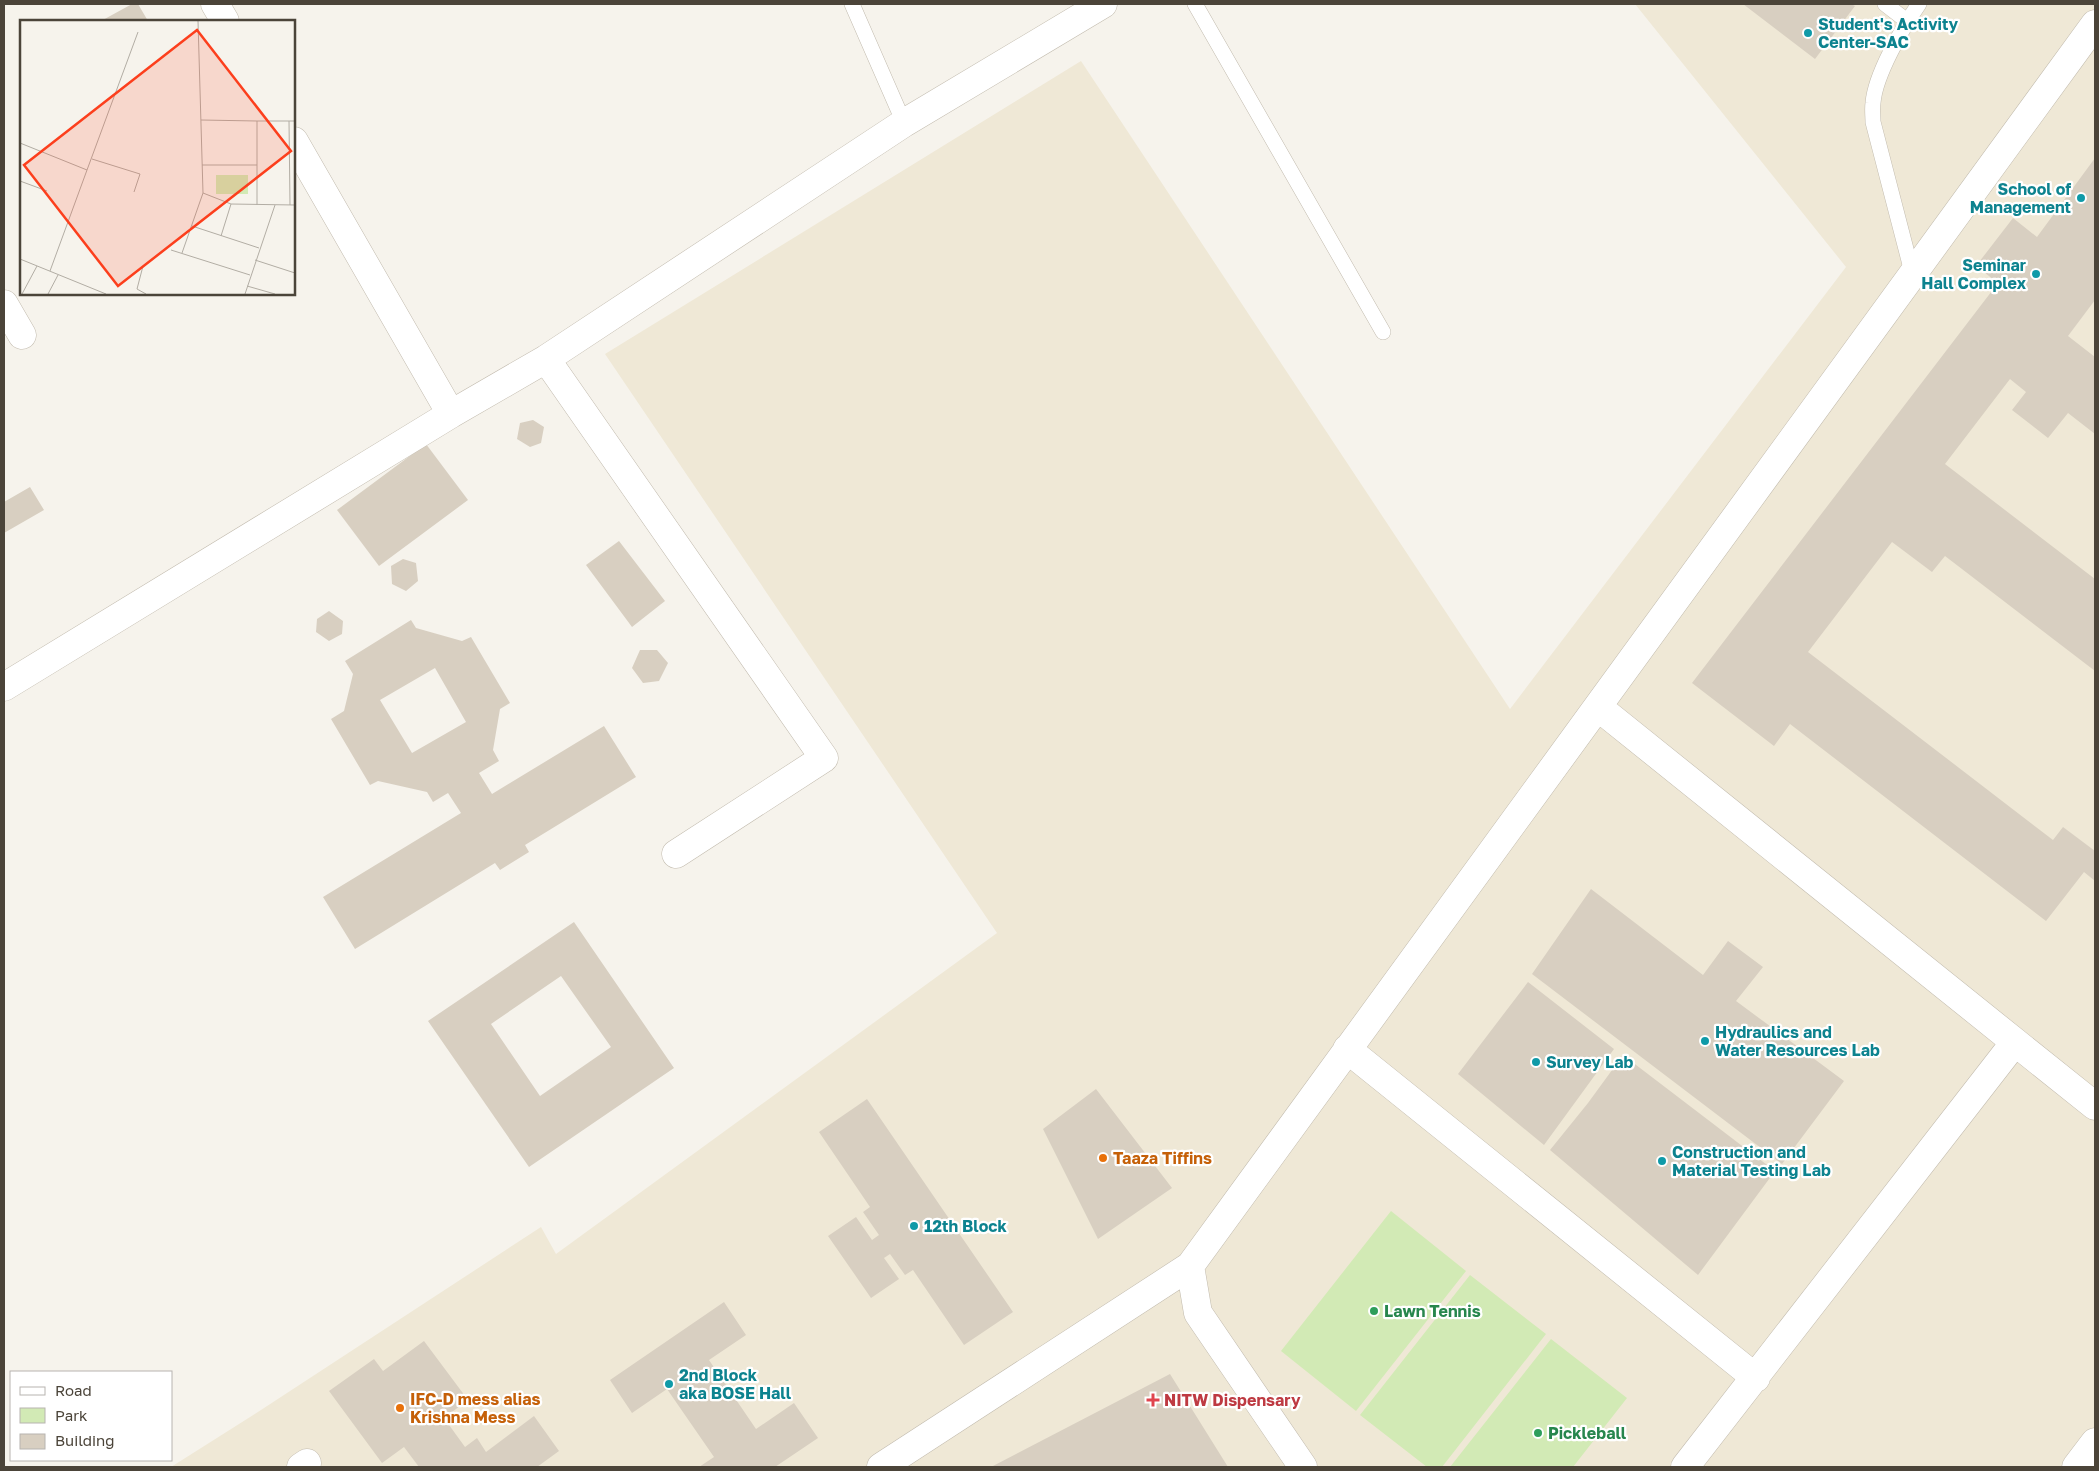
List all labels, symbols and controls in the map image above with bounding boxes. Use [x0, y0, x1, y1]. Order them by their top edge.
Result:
place label: Student's Activity Center-SAC [1818, 14, 1959, 52]
inset map [20, 20, 295, 295]
marker: Student's Activity Center-SAC [1802, 27, 1814, 39]
place label: School of Management [1970, 179, 2071, 217]
marker: School of Management [2075, 192, 2087, 204]
place label: Seminar Hall Complex [1921, 255, 2027, 293]
marker: Seminar Hall Complex [2030, 268, 2042, 280]
place label: Hydraulics and Water Resources Lab [1715, 1022, 1880, 1060]
marker: Hydraulics and Water Resources Lab [1699, 1035, 1711, 1047]
place label: Survey Lab [1546, 1052, 1633, 1072]
marker: Survey Lab [1530, 1056, 1542, 1068]
place label: Construction and Material Testing Lab [1672, 1142, 1831, 1180]
place label: Taaza Tiffins [1113, 1148, 1212, 1168]
marker: Taaza Tiffins [1097, 1152, 1109, 1164]
marker: Construction and Material Testing Lab [1656, 1155, 1668, 1167]
place label: 12th Block [924, 1216, 1007, 1236]
marker: 12th Block [908, 1220, 920, 1232]
place label: Lawn Tennis [1384, 1301, 1481, 1321]
marker: Lawn Tennis [1368, 1305, 1380, 1317]
place label: 2nd Block aka BOSE Hall [679, 1365, 792, 1403]
legend [10, 1371, 172, 1461]
marker: 2nd Block aka BOSE Hall [663, 1378, 675, 1390]
text: Road [55, 1381, 92, 1399]
place label: IFC-D mess alias Krishna Mess [410, 1389, 541, 1427]
place label: NITW Dispensary [1164, 1390, 1301, 1410]
marker: NITW Dispensary [1146, 1393, 1160, 1407]
marker: IFC-D mess alias Krishna Mess [394, 1402, 406, 1414]
text: Park [55, 1406, 88, 1424]
place label: Pickleball [1548, 1423, 1627, 1443]
marker: Pickleball [1532, 1427, 1544, 1439]
text: Building [55, 1431, 115, 1449]

